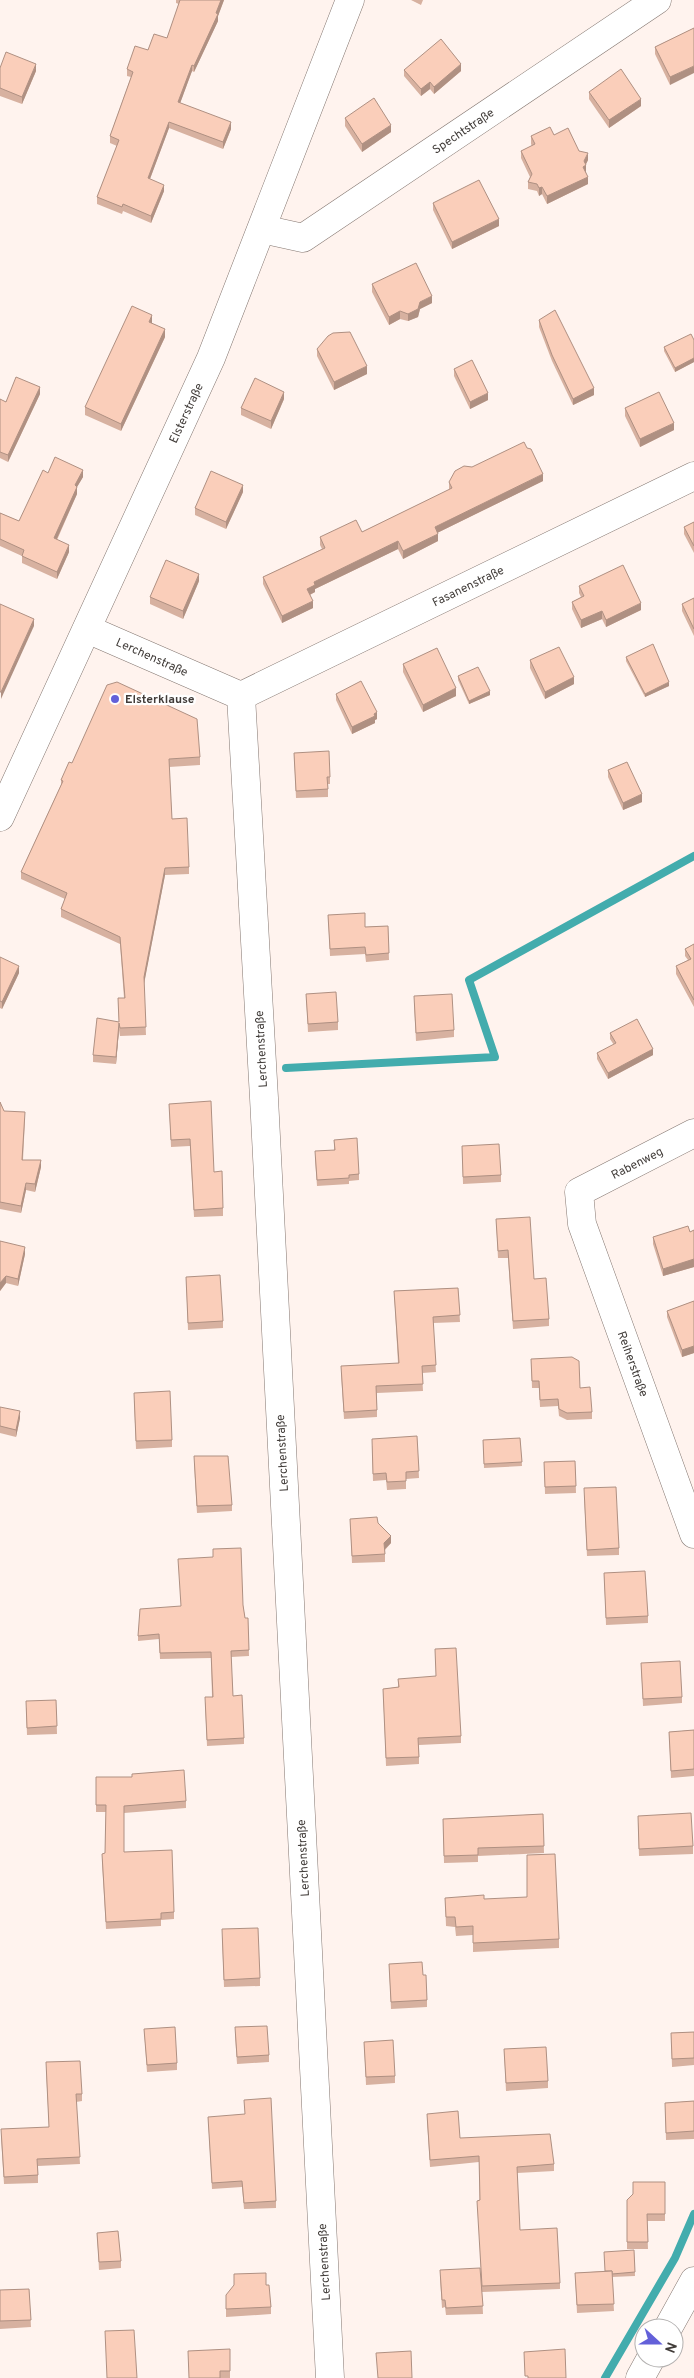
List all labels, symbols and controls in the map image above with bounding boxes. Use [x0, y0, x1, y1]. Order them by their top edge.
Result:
street label: Spechtstraße [430, 105, 498, 158]
street label: Elsterstraße [166, 381, 208, 446]
street label: Fasanenstraße [430, 563, 507, 611]
street label: Lerchenstraße [113, 635, 190, 681]
place label: Elsterklause [125, 692, 195, 708]
marker: Elsterklause [109, 693, 121, 705]
street label: Lerchenstraße [252, 1010, 272, 1088]
street label: Rabenweg [609, 1144, 666, 1184]
street label: Reiherstraße [613, 1329, 651, 1399]
street label: Lerchenstraße [273, 1414, 293, 1492]
street label: Lerchenstraße [294, 1819, 314, 1897]
street label: Lerchenstraße [315, 2223, 335, 2301]
north arrow [634, 2318, 684, 2368]
text: N [660, 2339, 679, 2355]

